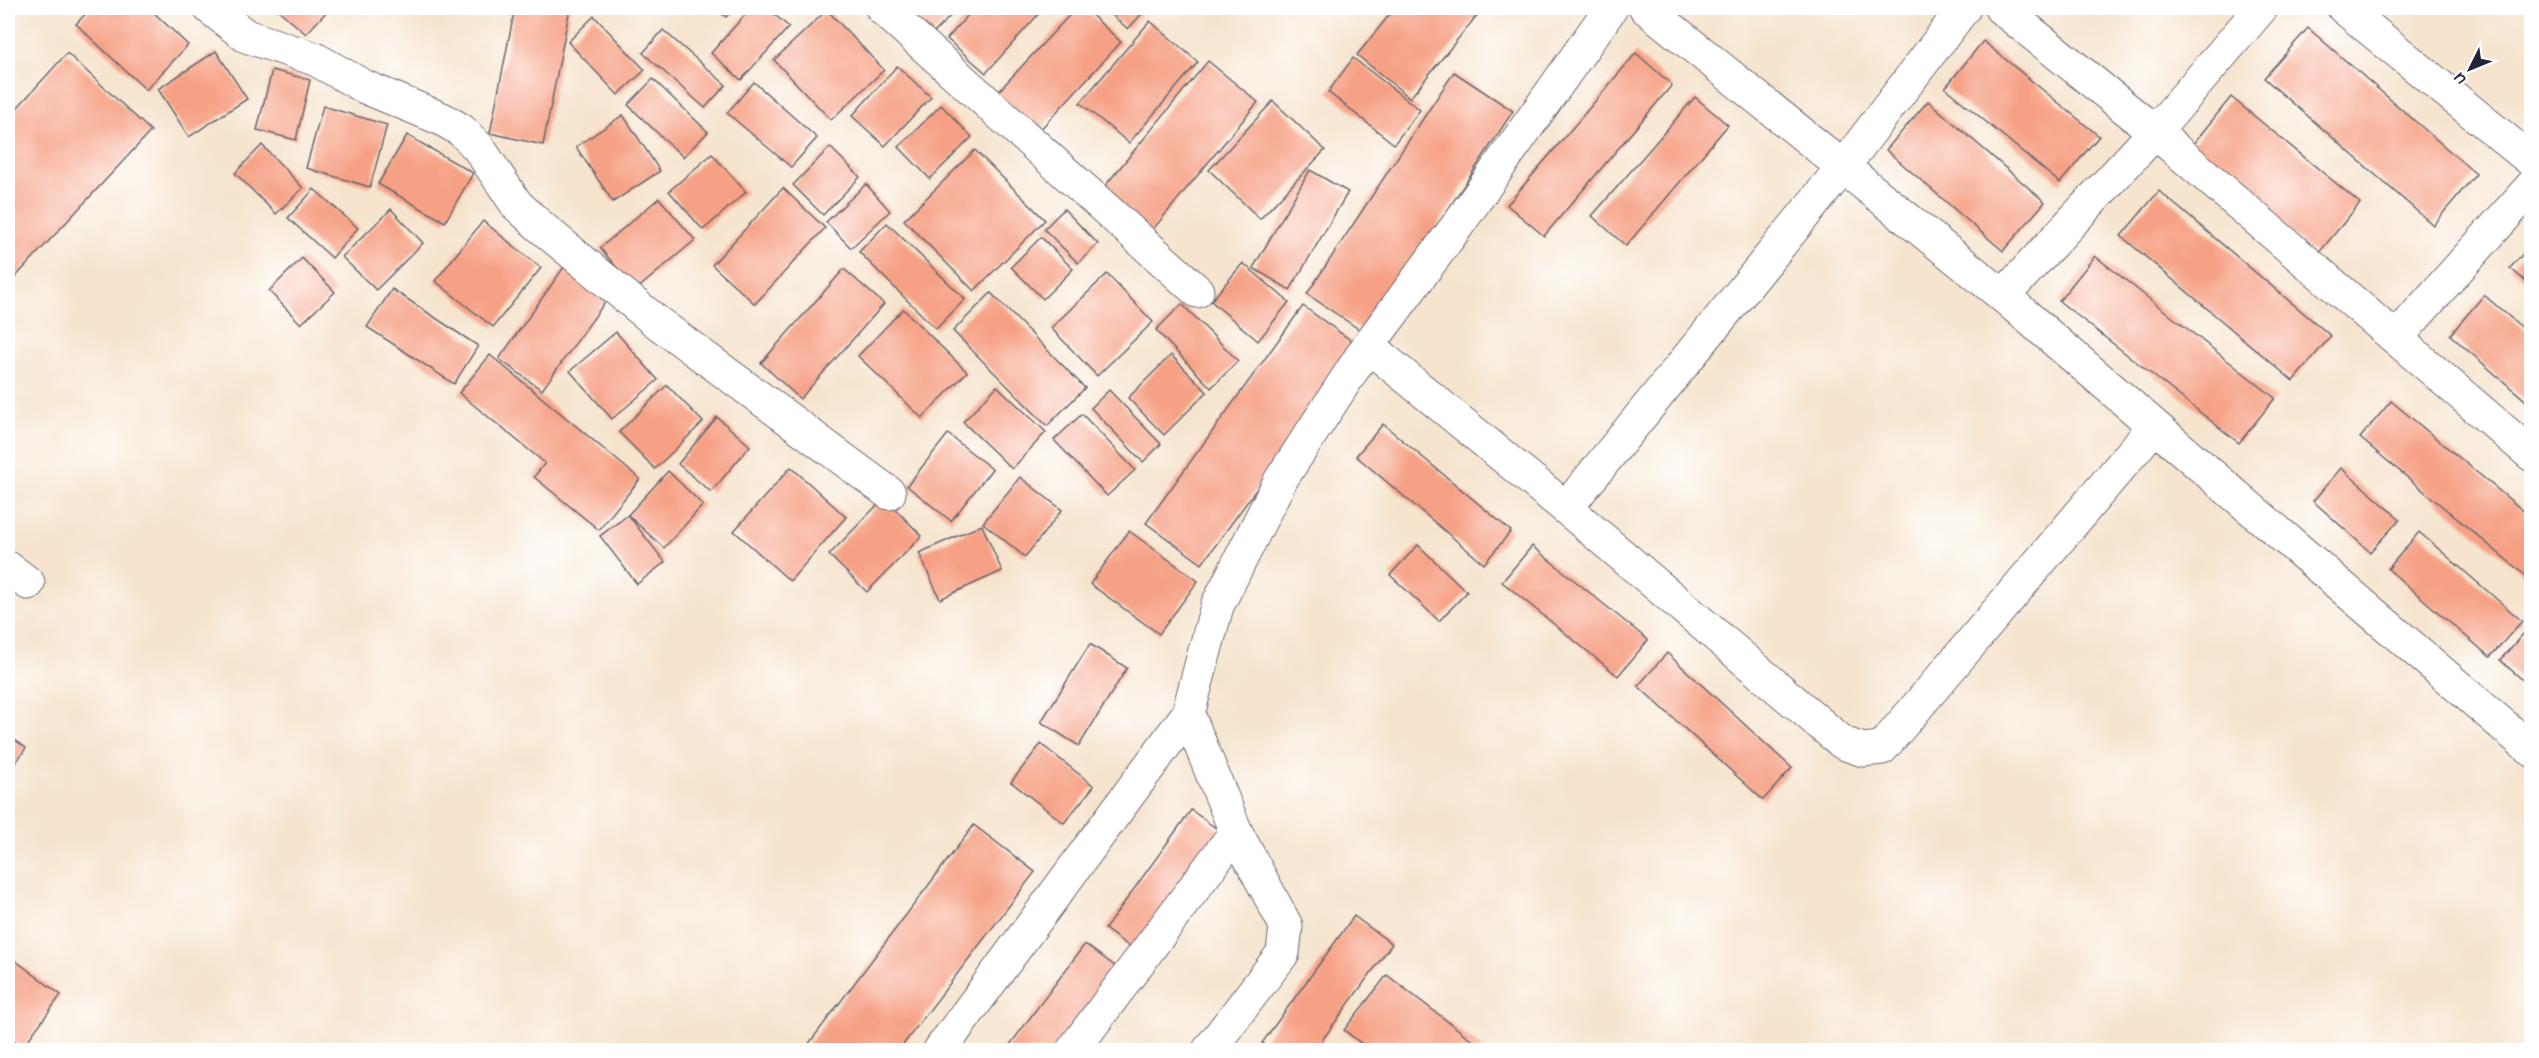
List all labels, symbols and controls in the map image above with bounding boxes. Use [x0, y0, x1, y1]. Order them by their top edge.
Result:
north arrow [2440, 39, 2500, 99]
text: U [2449, 68, 2471, 89]

